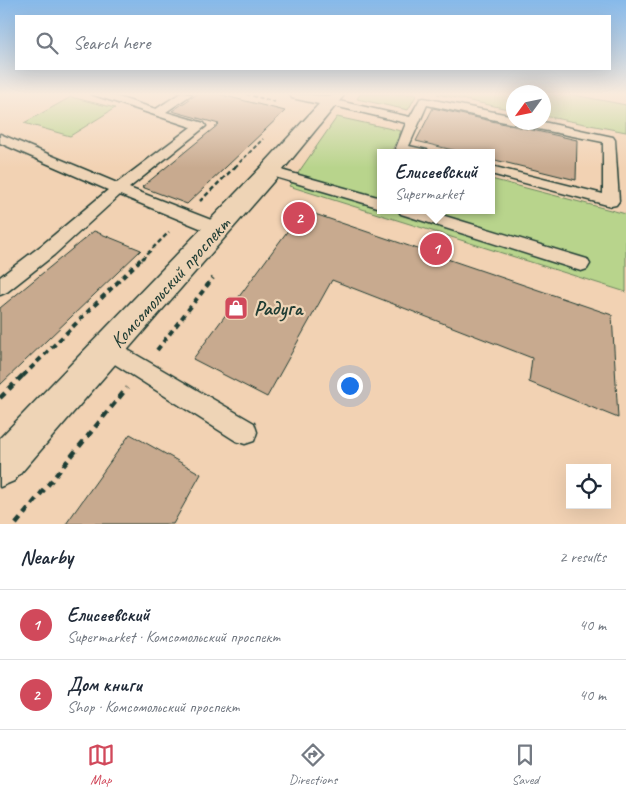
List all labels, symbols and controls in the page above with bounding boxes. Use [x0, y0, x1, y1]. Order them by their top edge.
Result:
search box [15, 15, 611, 70]
icon: search [33, 29, 61, 57]
text: Search here [73, 31, 150, 55]
north arrow [506, 85, 551, 130]
popup [377, 149, 495, 214]
text: Елисеевский [395, 160, 477, 184]
text: Supermarket [395, 184, 463, 204]
pin: 2 [283, 199, 315, 237]
street label: Комсомольский проспект [105, 211, 236, 353]
pin: 1 [420, 230, 452, 268]
shop icon: Радуга [223, 295, 249, 321]
place label: Радуга [254, 296, 305, 322]
your location [337, 373, 363, 399]
map controls [566, 464, 611, 509]
button: locate [566, 464, 611, 509]
text: Nearby [20, 544, 73, 570]
text: 2 results [559, 547, 606, 567]
text: Елисеевский [67, 603, 149, 627]
text: 1 [32, 615, 40, 635]
text: 40 m [579, 615, 606, 635]
text: Supermarket · Комсомольский проспект [67, 627, 280, 647]
text: Дом книги [67, 673, 142, 697]
text: 2 [32, 685, 40, 705]
text: 40 m [579, 685, 606, 705]
text: Shop · Комсомольский проспект [67, 697, 240, 717]
tab: Map [87, 741, 115, 788]
tab: Directions [289, 741, 337, 788]
tab: Saved [511, 741, 539, 788]

